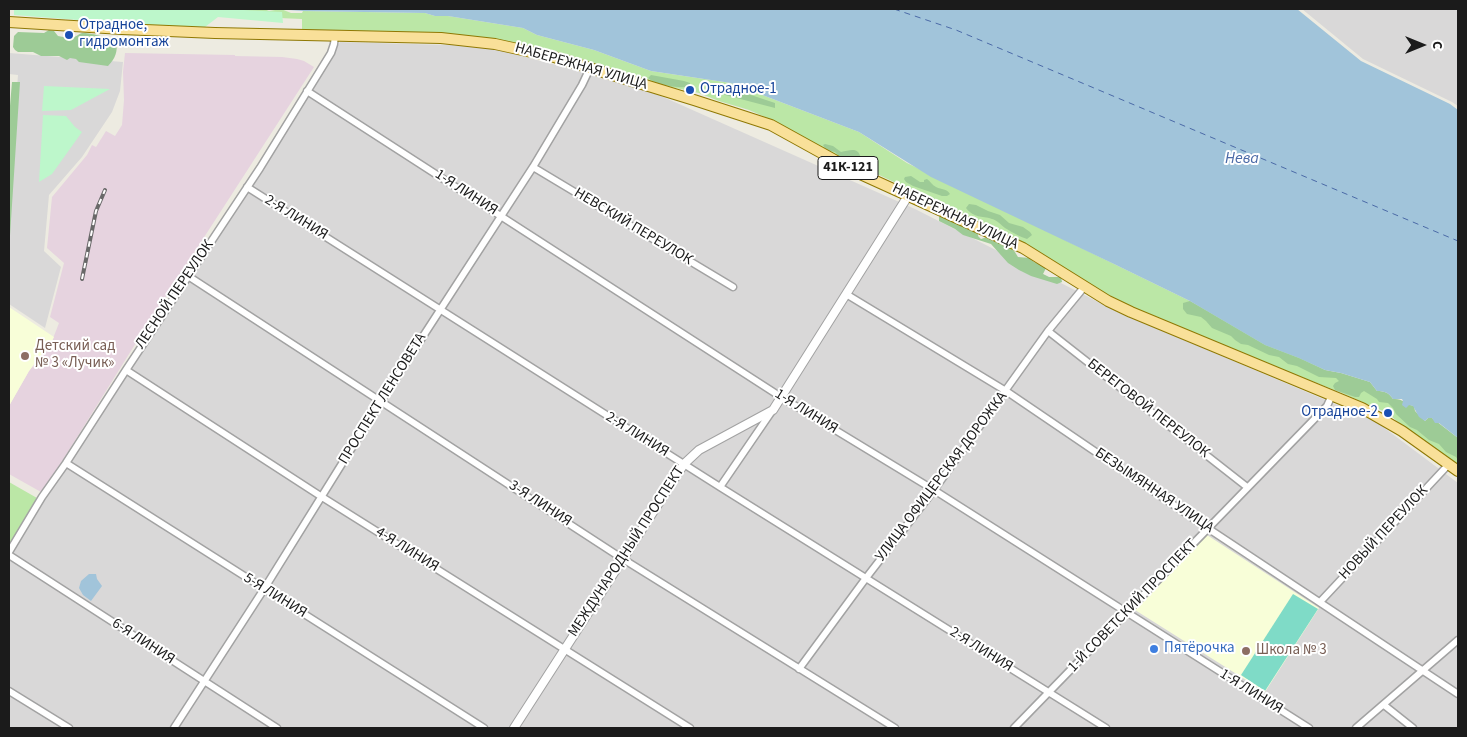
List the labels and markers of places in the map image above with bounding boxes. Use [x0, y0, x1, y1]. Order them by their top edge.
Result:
place label: Отрадное, гидромонтаж [79, 17, 169, 52]
marker: Отрадное, гидромонтаж [63, 29, 75, 41]
place label: Отрадное-1 [700, 81, 777, 99]
marker: Отрадное-1 [684, 84, 696, 96]
place label: Детский сад № 3 «Лучик» [35, 338, 115, 373]
marker: Детский сад № 3 «Лучик» [19, 350, 31, 362]
place label: Отрадное-2 [1301, 404, 1378, 422]
marker: Отрадное-2 [1382, 407, 1394, 419]
place label: Пятёрочка [1164, 640, 1235, 658]
place label: Школа № 3 [1256, 642, 1327, 660]
marker: Пятёрочка [1148, 643, 1160, 655]
marker: Школа № 3 [1240, 645, 1252, 657]

